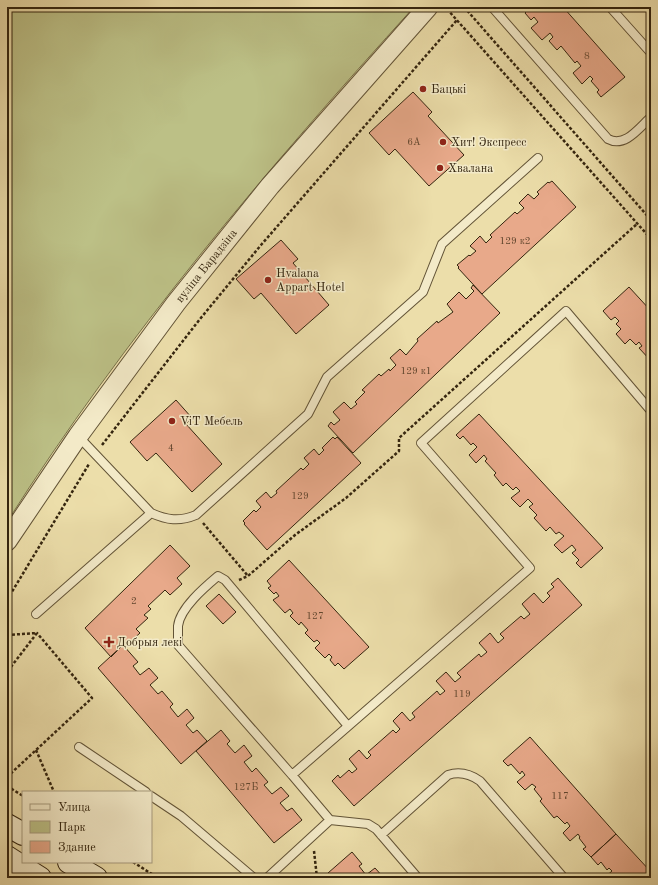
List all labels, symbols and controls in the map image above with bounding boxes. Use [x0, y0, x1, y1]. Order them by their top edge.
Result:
house number: 8 [584, 51, 590, 61]
place label: Бацькі [431, 83, 466, 96]
marker: Бацькі [418, 84, 428, 94]
house number: 6А [407, 137, 421, 147]
marker: Хит! Экспресс [438, 137, 448, 147]
place label: Хит! Экспресс [451, 137, 527, 149]
marker: Хвалана [435, 163, 445, 173]
place label: Хвалана [448, 163, 493, 175]
street label: вуліца Барадзіна [174, 227, 240, 305]
house number: 129 к2 [499, 236, 531, 246]
place label: Hvalana Appart Hotel [276, 268, 344, 294]
marker: Hvalana Appart Hotel [263, 275, 273, 285]
house number: 129 к1 [400, 366, 432, 376]
marker: ViT Мебель [167, 416, 177, 426]
place label: ViT Мебель [180, 416, 243, 428]
house number: 4 [168, 443, 174, 453]
house number: 129 [291, 491, 309, 501]
house number: 2 [131, 596, 137, 606]
house number: 127 [306, 611, 324, 621]
place label: Добрыя лекі [117, 636, 182, 649]
marker: Добрыя лекі [104, 637, 114, 647]
house number: 119 [453, 689, 471, 699]
house number: 127Б [234, 782, 258, 792]
legend [22, 791, 152, 863]
house number: 117 [551, 791, 569, 801]
text: Улица [58, 802, 91, 814]
text: Парк [58, 822, 86, 834]
text: Здание [58, 842, 96, 854]

